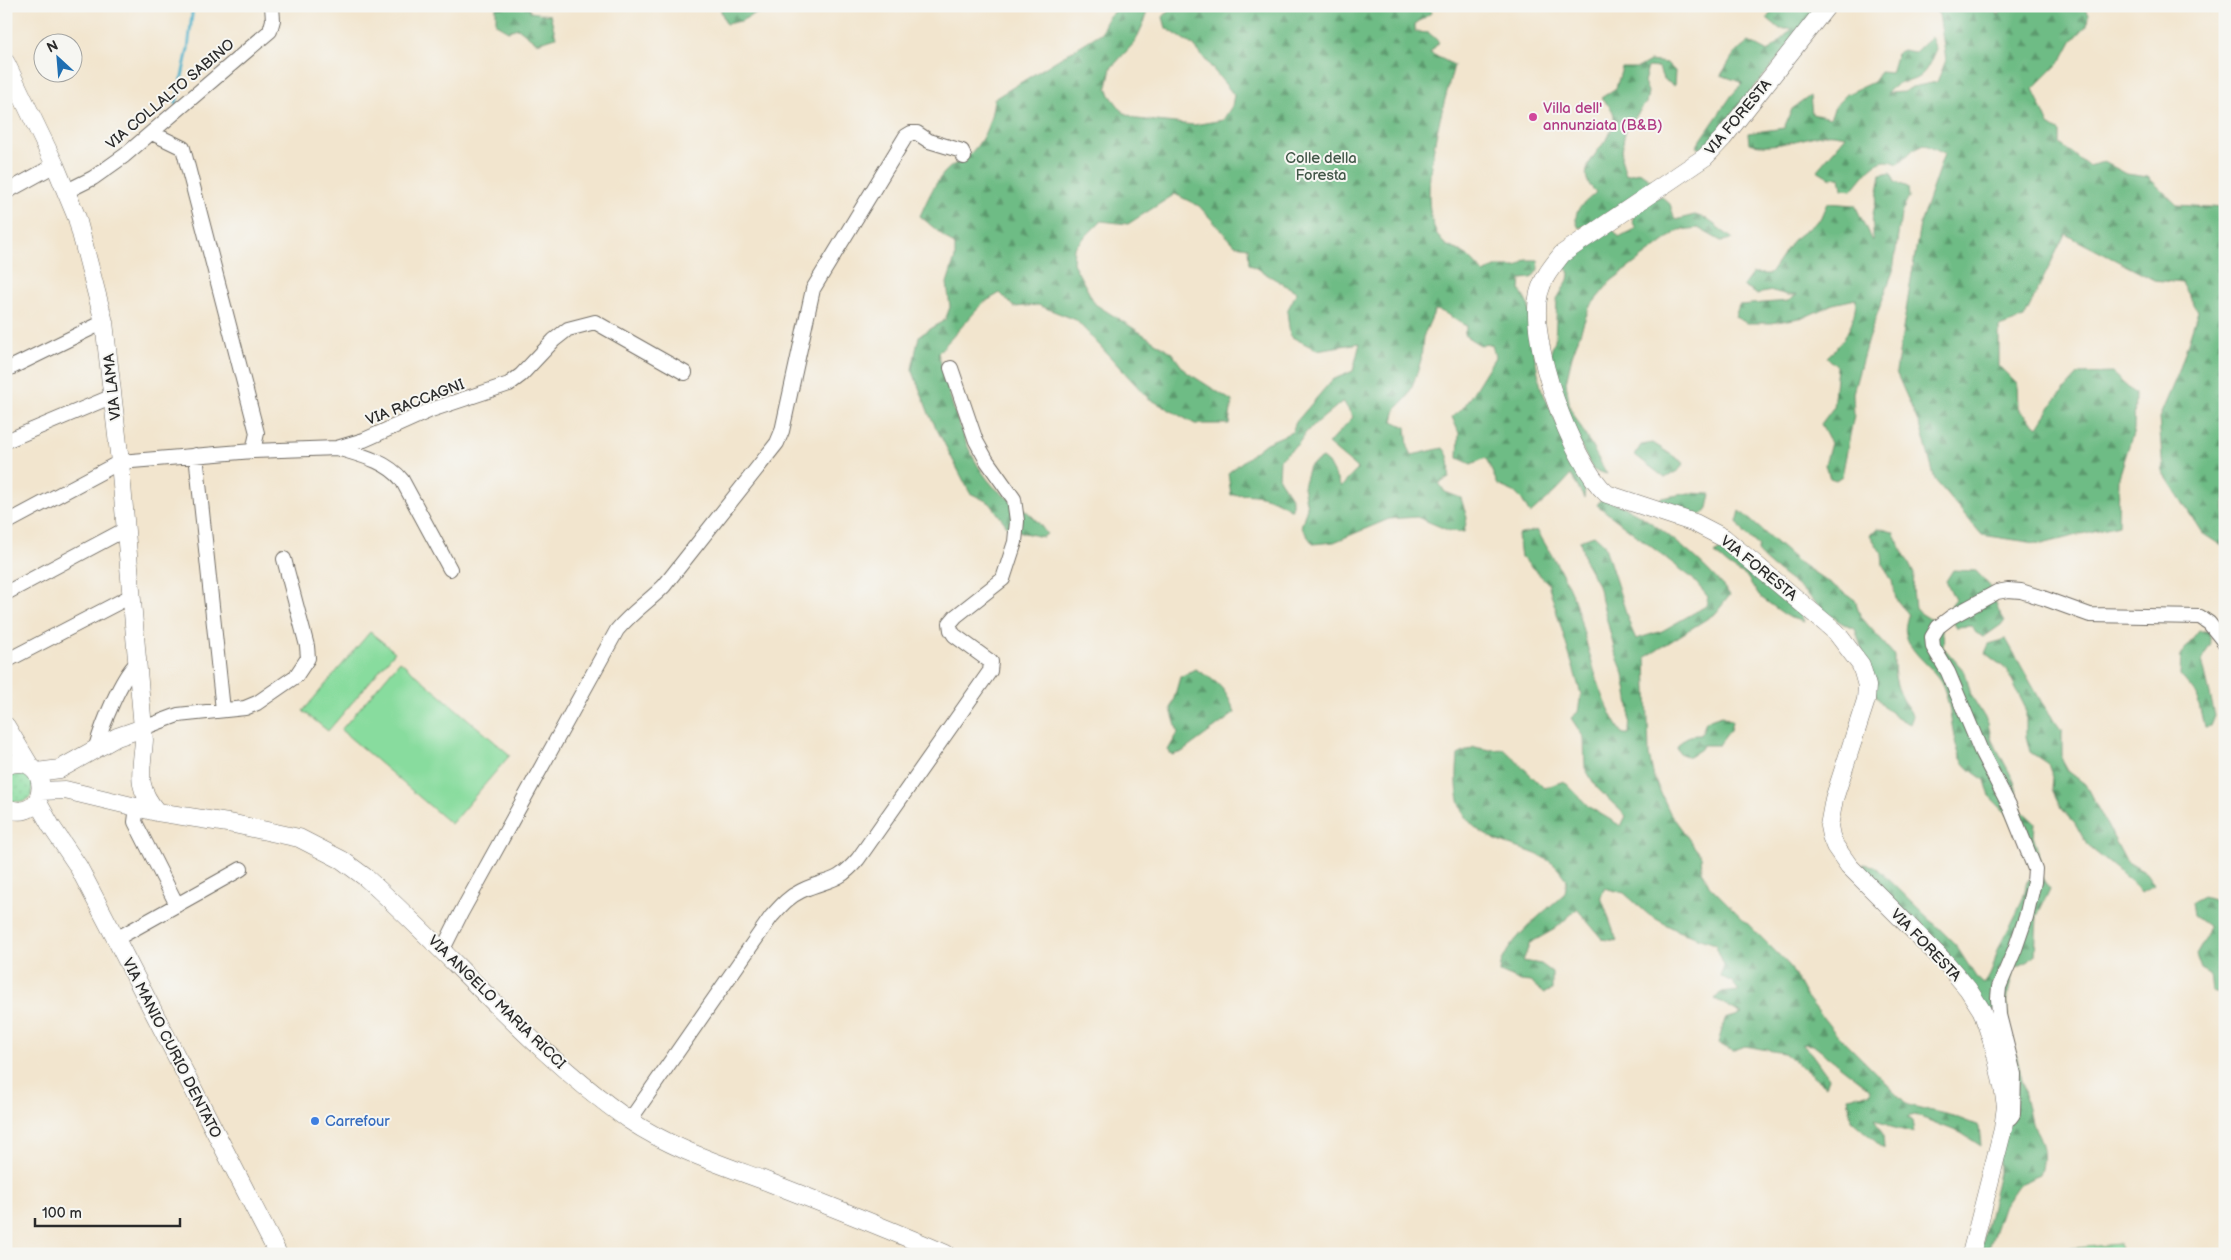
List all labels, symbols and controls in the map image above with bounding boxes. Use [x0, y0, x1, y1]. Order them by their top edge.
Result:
north arrow [32, 32, 82, 82]
street label: VIA COLLALTO SABINO [102, 35, 239, 154]
text: N [44, 37, 61, 57]
street label: VIA FORESTA [1701, 75, 1776, 159]
place label: Villa dell' annunziata (B&B) [1543, 99, 1662, 135]
marker: Villa dell' annunziata (B&B) [1527, 111, 1539, 123]
park label: Colle della Foresta [1285, 149, 1357, 185]
street label: VIA LAMA [99, 352, 125, 421]
street label: VIA RACCAGNI [363, 375, 467, 430]
street label: VIA FORESTA [1716, 532, 1802, 606]
street label: VIA FORESTA [1886, 905, 1966, 986]
street label: VIA ANGELO MARIA RICCI [424, 931, 570, 1073]
street label: VIA MANIO CURIO DENTATO [118, 955, 225, 1142]
place label: Carrefour [325, 1112, 390, 1131]
marker: Carrefour [309, 1115, 321, 1127]
scale bar [35, 1195, 180, 1227]
text: 100 m [42, 1204, 82, 1223]

